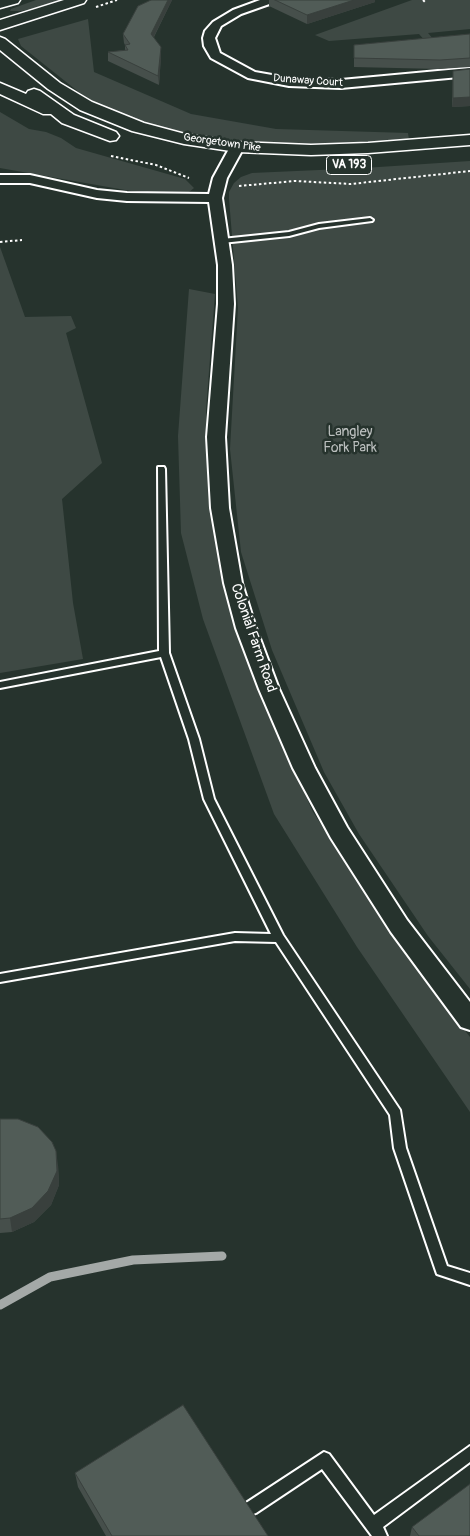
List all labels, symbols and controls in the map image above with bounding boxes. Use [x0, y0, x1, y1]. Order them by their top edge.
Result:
street label: Dunaway Court [273, 72, 343, 90]
street label: Georgetown Pike [183, 131, 261, 155]
road number: VA 193 [326, 156, 372, 174]
park label: Langley Fork Park [323, 424, 377, 457]
street label: Colonial Farm Road [227, 582, 279, 694]

